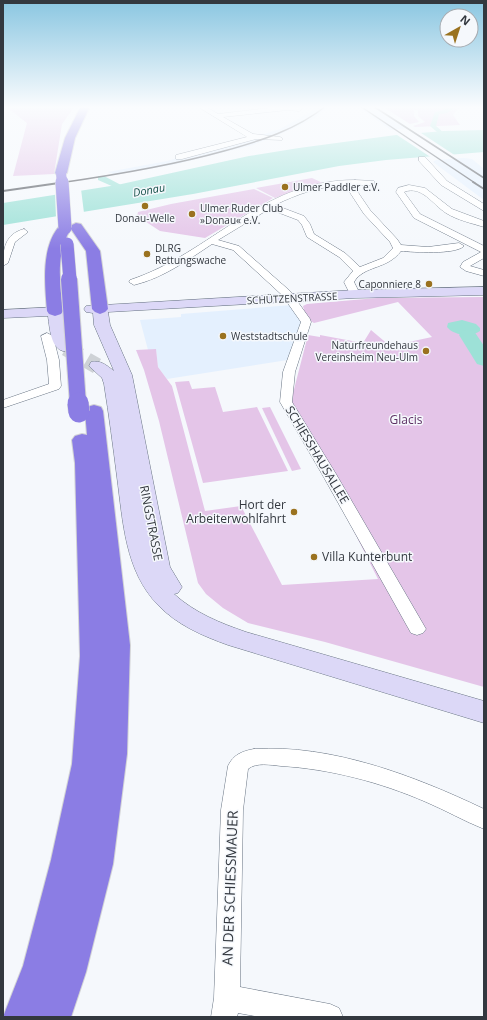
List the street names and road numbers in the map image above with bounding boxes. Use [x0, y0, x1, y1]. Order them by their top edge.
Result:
street label: SCHÜTZENSTRASSE [246, 289, 338, 307]
street label: SCHIESSHAUSALLEE [281, 403, 353, 507]
street label: RINGSTRASSE [136, 484, 167, 562]
street label: AN DER SCHIESSMAUER [217, 810, 242, 966]

